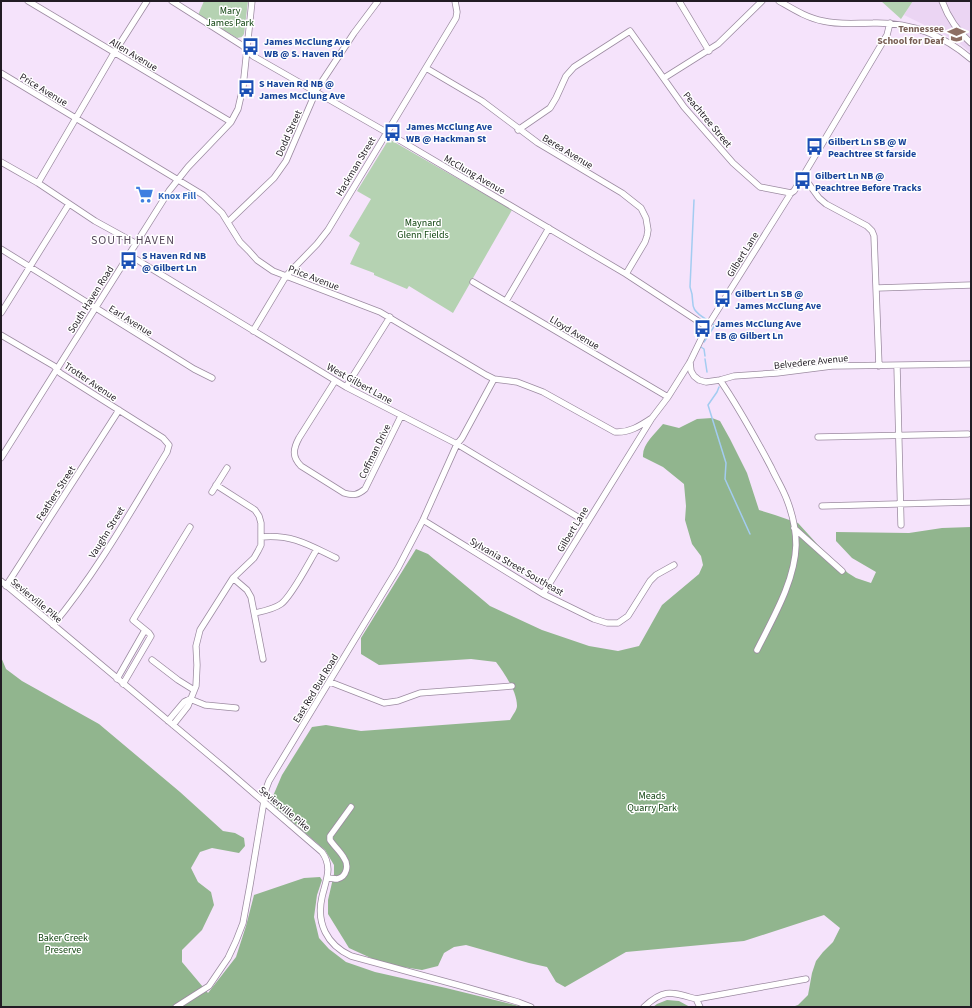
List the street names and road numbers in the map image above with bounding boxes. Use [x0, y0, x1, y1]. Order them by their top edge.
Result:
street label: Allen Avenue [107, 35, 160, 75]
street label: Price Avenue [17, 70, 70, 110]
street label: Peachtree Street [680, 89, 735, 151]
street label: Dodd Street [272, 107, 306, 159]
street label: Berea Avenue [539, 131, 596, 173]
street label: Hackman Street [333, 134, 379, 199]
street label: McClung Avenue [441, 152, 508, 198]
street label: Gilbert Lane [723, 229, 762, 280]
street label: Price Avenue [286, 262, 341, 294]
street label: South Haven Road [64, 263, 117, 336]
street label: Earl Avenue [106, 302, 155, 340]
street label: Lloyd Avenue [547, 312, 602, 353]
street label: Belvedere Avenue [773, 351, 849, 373]
street label: Trotter Avenue [61, 359, 120, 405]
street label: West Gilbert Lane [324, 360, 395, 408]
street label: Coffman Drive [356, 422, 394, 481]
street label: Feathers Street [33, 463, 79, 524]
street label: Vaughn Street [85, 504, 129, 561]
street label: Gilbert Lane [554, 504, 592, 555]
street label: Sylvania Street Southeast [467, 534, 567, 600]
street label: Sevierville Pike [8, 575, 65, 626]
street label: East Red Bud Road [290, 651, 342, 726]
street label: Sevierville Pike [256, 783, 313, 834]

